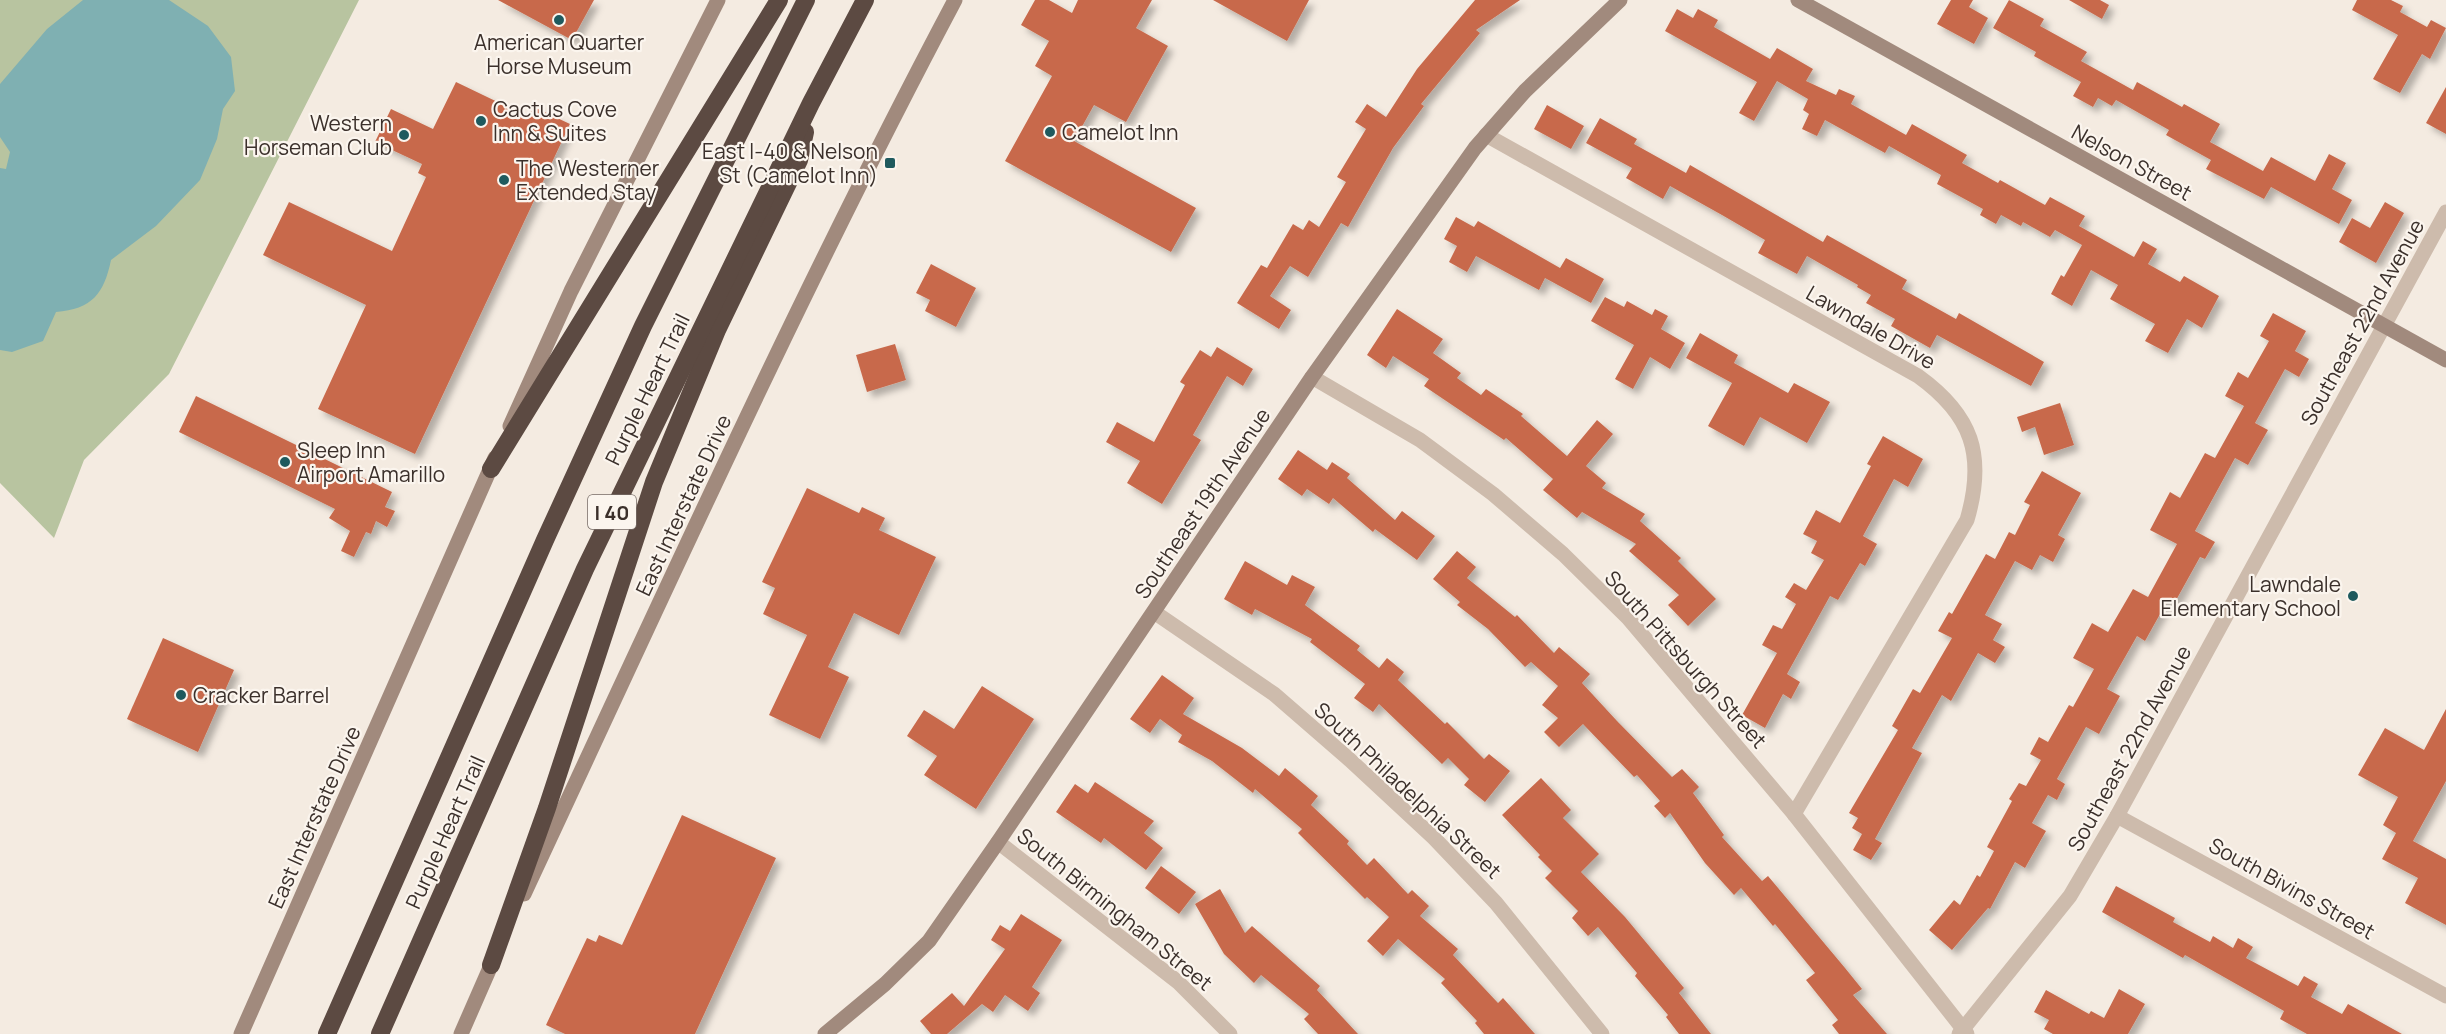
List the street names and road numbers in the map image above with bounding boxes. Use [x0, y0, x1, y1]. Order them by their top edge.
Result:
street label: Nelson Street [2067, 117, 2197, 207]
street label: Southeast 22nd Avenue [2294, 214, 2430, 430]
street label: Lawndale Drive [1801, 279, 1941, 375]
street label: Purple Heart Trail [598, 309, 696, 469]
street label: Southeast 19th Avenue [1128, 402, 1276, 604]
street label: East Interstate Drive [629, 410, 737, 600]
road number: I 40 [588, 495, 636, 529]
street label: South Pittsburgh Street [1599, 564, 1773, 754]
street label: Southeast 22nd Avenue [2061, 640, 2197, 856]
street label: South Philadelphia Street [1308, 696, 1508, 884]
street label: East Interstate Drive [261, 721, 367, 913]
street label: Purple Heart Trail [399, 751, 491, 913]
street label: South Birmingham Street [1011, 821, 1219, 997]
street label: South Bivins Street [2204, 831, 2380, 945]

